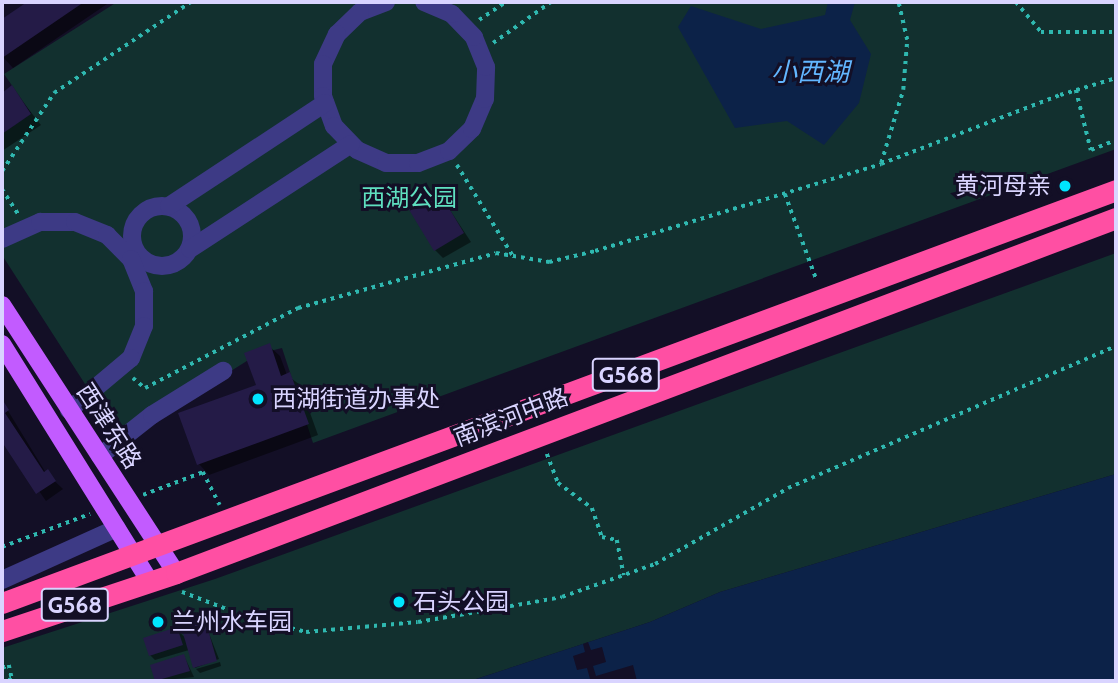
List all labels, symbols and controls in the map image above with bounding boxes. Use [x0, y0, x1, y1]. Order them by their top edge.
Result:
water label: 小西湖 [771, 57, 849, 89]
place label: 黄河母亲 [955, 172, 1051, 200]
marker: 黄河母亲 [1057, 178, 1073, 194]
park label: 西湖公园 [361, 184, 457, 212]
road number: G568 [591, 356, 661, 394]
street label: 西津东路 [71, 378, 147, 474]
street label: 南滨河中路 [450, 382, 572, 452]
place label: 西湖街道办事处 [272, 385, 440, 413]
marker: 西湖街道办事处 [250, 391, 266, 407]
road number: G568 [40, 586, 110, 624]
place label: 石头公园 [413, 588, 509, 616]
marker: 石头公园 [391, 594, 407, 610]
place label: 兰州水车园 [172, 608, 292, 636]
marker: 兰州水车园 [150, 614, 166, 630]

